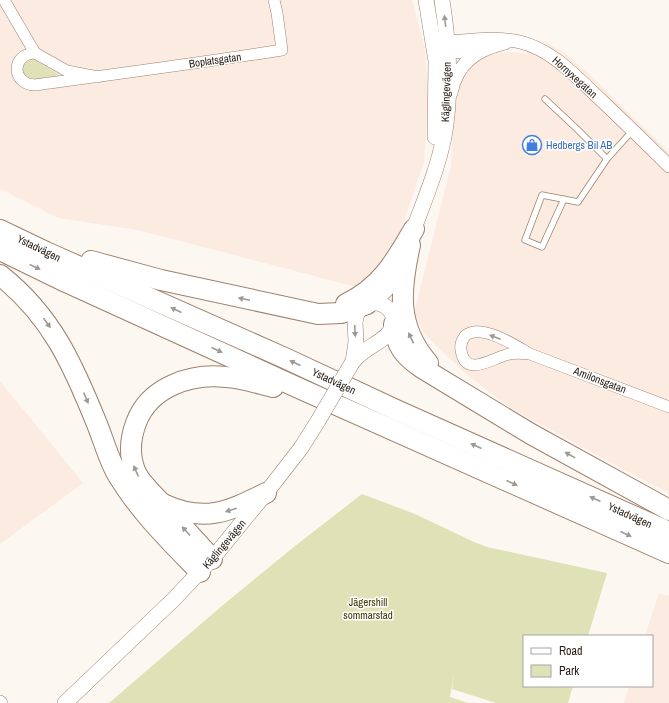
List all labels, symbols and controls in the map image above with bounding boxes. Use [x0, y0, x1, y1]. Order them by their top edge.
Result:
one-way arrow [442, 14, 448, 27]
street label: Boplatsgatan [188, 49, 242, 71]
street label: Hornyxegatan [549, 53, 601, 101]
street label: Käglingevägen [438, 62, 454, 122]
shop icon: Hedbergs Bil AB [521, 134, 543, 156]
place label: Hedbergs Bil AB [546, 138, 612, 152]
street label: Ystadvägen [15, 231, 63, 265]
one-way arrow [29, 264, 41, 270]
one-way arrow [238, 295, 251, 301]
one-way arrow [170, 307, 181, 313]
one-way arrow [42, 317, 51, 328]
one-way arrow [352, 325, 359, 337]
one-way arrow [408, 332, 414, 343]
one-way arrow [489, 333, 501, 339]
one-way arrow [211, 347, 223, 354]
one-way arrow [289, 360, 300, 366]
street label: Amilonsgatan [571, 363, 628, 396]
street label: Ystadvägen [310, 365, 358, 397]
one-way arrow [83, 393, 89, 404]
one-way arrow [471, 443, 482, 449]
one-way arrow [565, 452, 576, 459]
one-way arrow [133, 465, 139, 477]
one-way arrow [506, 480, 517, 486]
one-way arrow [589, 496, 601, 502]
street label: Ystadvägen [606, 499, 654, 531]
one-way arrow [224, 507, 236, 513]
street label: Käglingevägen [199, 516, 249, 572]
one-way arrow [182, 526, 191, 535]
one-way arrow [621, 531, 632, 537]
park label: Jägershill sommarstad [343, 595, 393, 622]
legend [523, 635, 653, 687]
text: Road [559, 643, 583, 659]
text: Park [559, 663, 579, 679]

